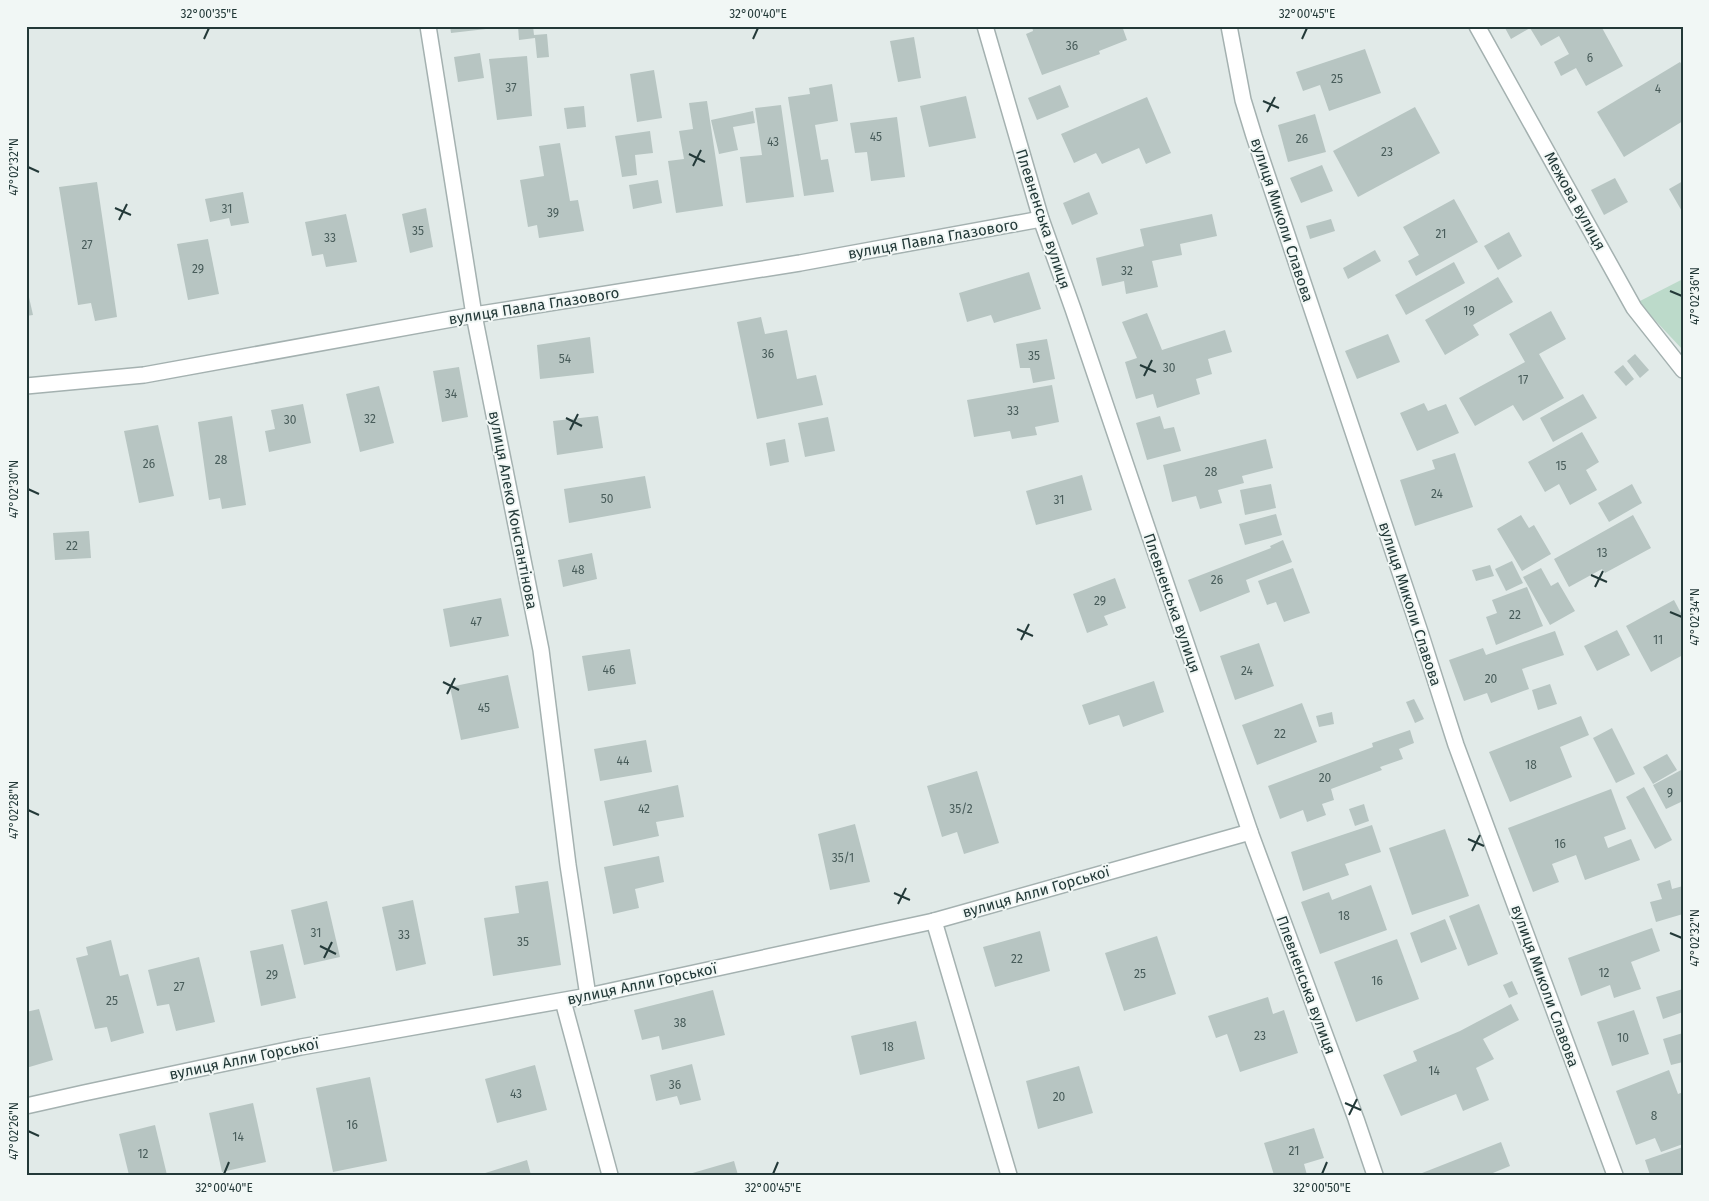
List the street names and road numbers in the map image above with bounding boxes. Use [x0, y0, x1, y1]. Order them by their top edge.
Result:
street label: вулиця Миколи Славова [1247, 136, 1317, 304]
street label: Плевненська вулиця [1012, 147, 1074, 291]
street label: Межова вулиця [1541, 149, 1609, 253]
street label: вулиця Павла Глазового [846, 215, 1020, 263]
street label: вулиця Павла Глазового [447, 284, 621, 328]
street label: вулиця Алеко Константінова [485, 409, 541, 611]
street label: вулиця Миколи Славова [1375, 520, 1445, 688]
street label: Плевненська вулиця [1140, 531, 1204, 675]
street label: вулиця Алли Горської [960, 862, 1112, 922]
street label: вулиця Миколи Славова [1507, 902, 1583, 1070]
street label: Плевненська вулиця [1273, 913, 1339, 1057]
street label: вулиця Алли Горської [566, 959, 719, 1009]
street label: вулиця Алли Горської [168, 1034, 321, 1084]

